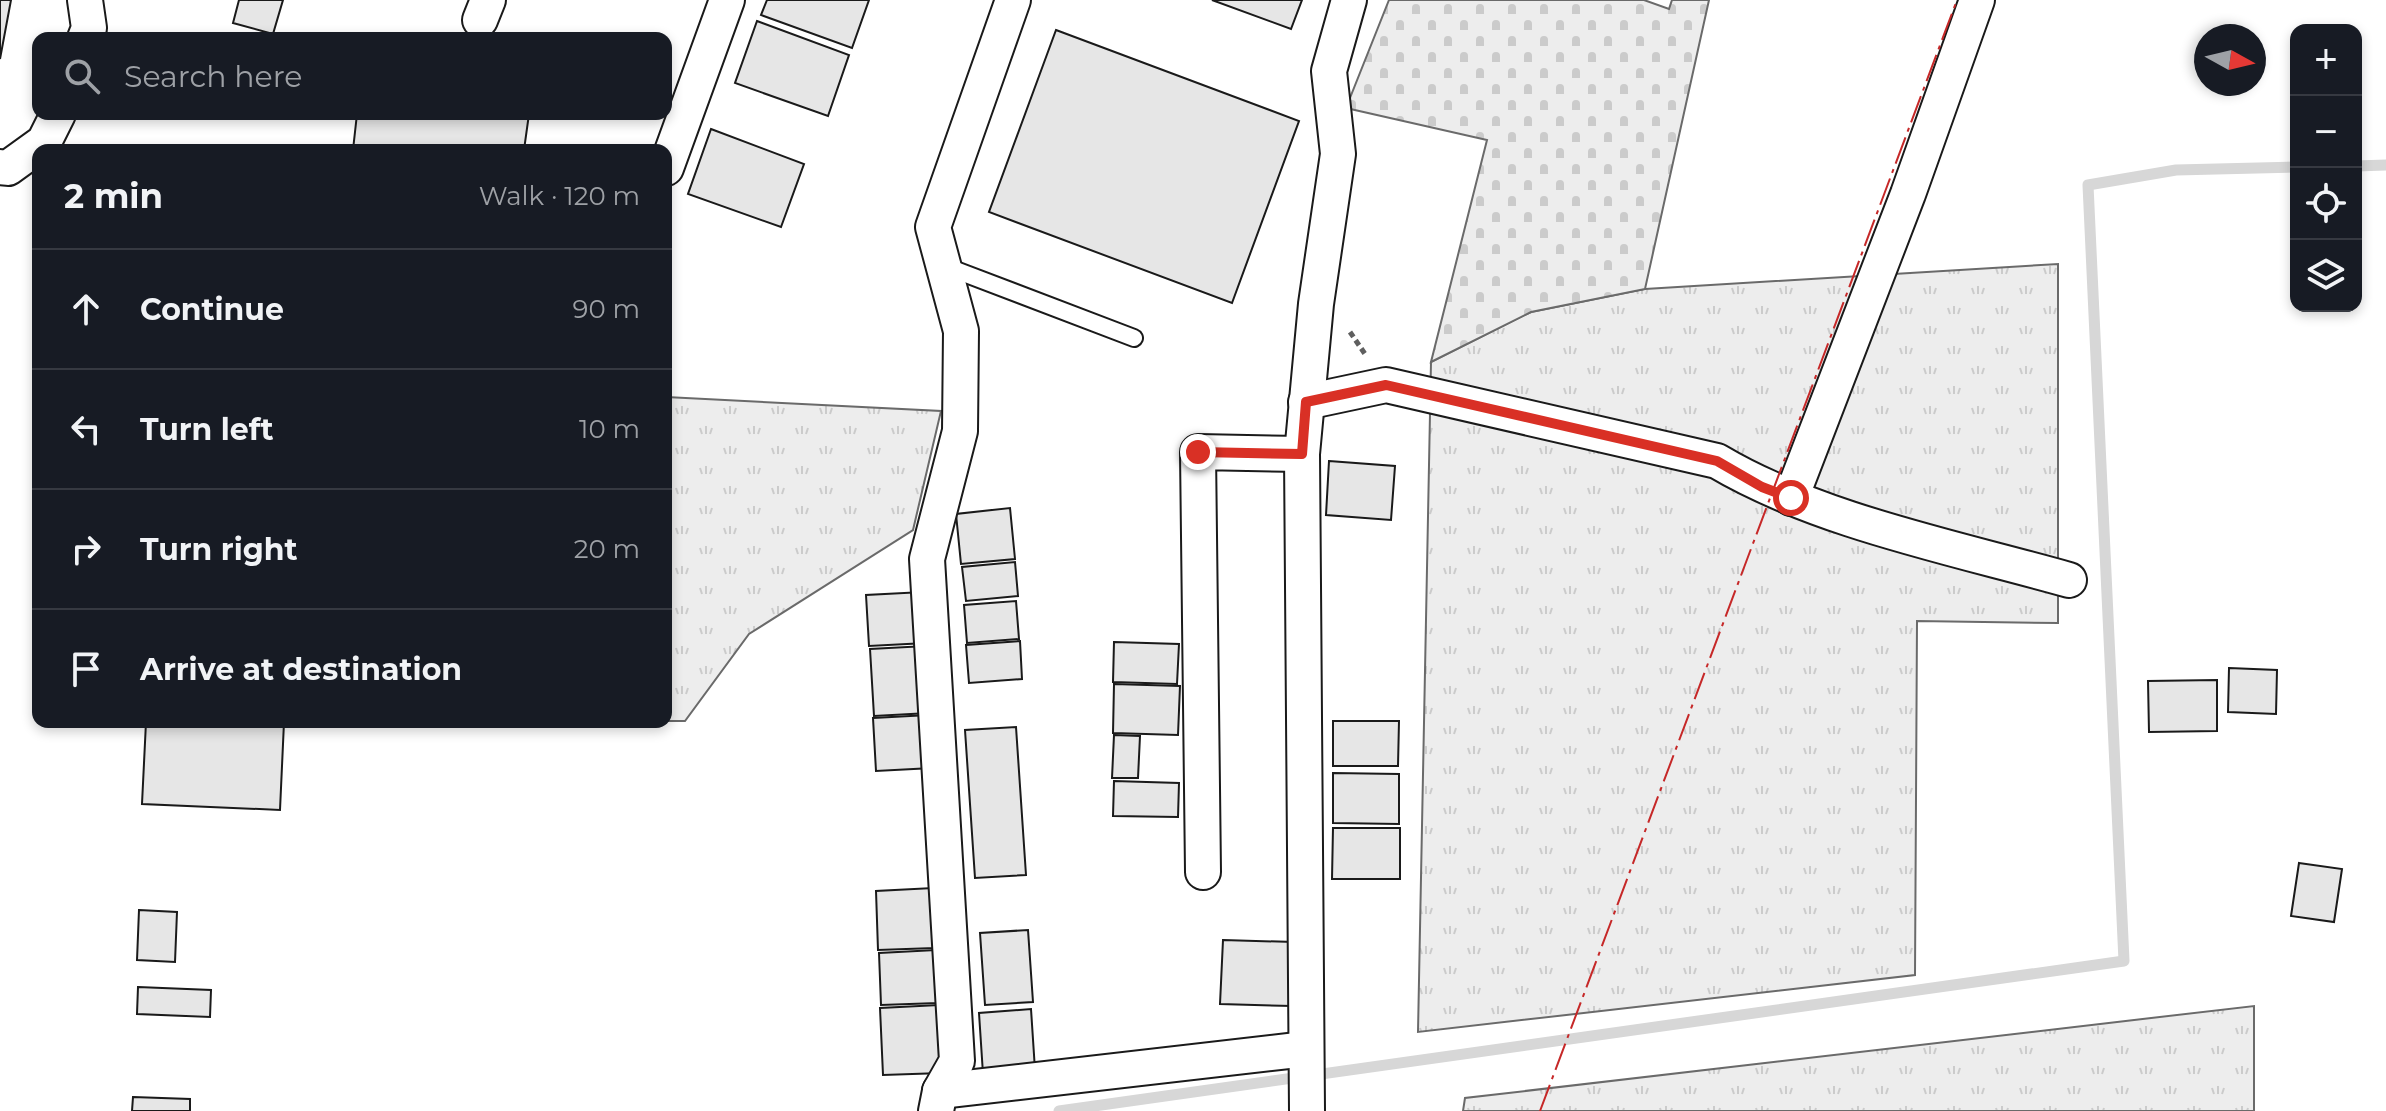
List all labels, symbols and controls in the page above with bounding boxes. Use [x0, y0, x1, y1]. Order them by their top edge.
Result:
north arrow [2194, 24, 2266, 96]
map controls [2290, 24, 2362, 312]
button: + [2290, 24, 2362, 96]
search box [32, 32, 672, 120]
icon: search [60, 54, 104, 98]
text: Search here [124, 58, 302, 95]
button: − [2290, 96, 2362, 168]
button: locate [2290, 168, 2362, 240]
text: 2 min [64, 175, 163, 217]
text: Walk · 120 m [479, 180, 640, 212]
button: layers [2290, 240, 2362, 312]
icon: ahead [64, 287, 108, 331]
text: Continue [140, 291, 284, 328]
text: 90 m [573, 293, 640, 325]
icon: left [64, 407, 108, 451]
text: Turn left [140, 411, 273, 448]
text: 10 m [579, 413, 640, 445]
route end [1180, 434, 1216, 470]
route start [1773, 480, 1809, 516]
icon: right [64, 527, 108, 571]
text: Turn right [140, 531, 297, 568]
text: 20 m [574, 533, 640, 565]
icon: arrive [64, 647, 108, 691]
text: Arrive at destination [140, 651, 462, 688]

